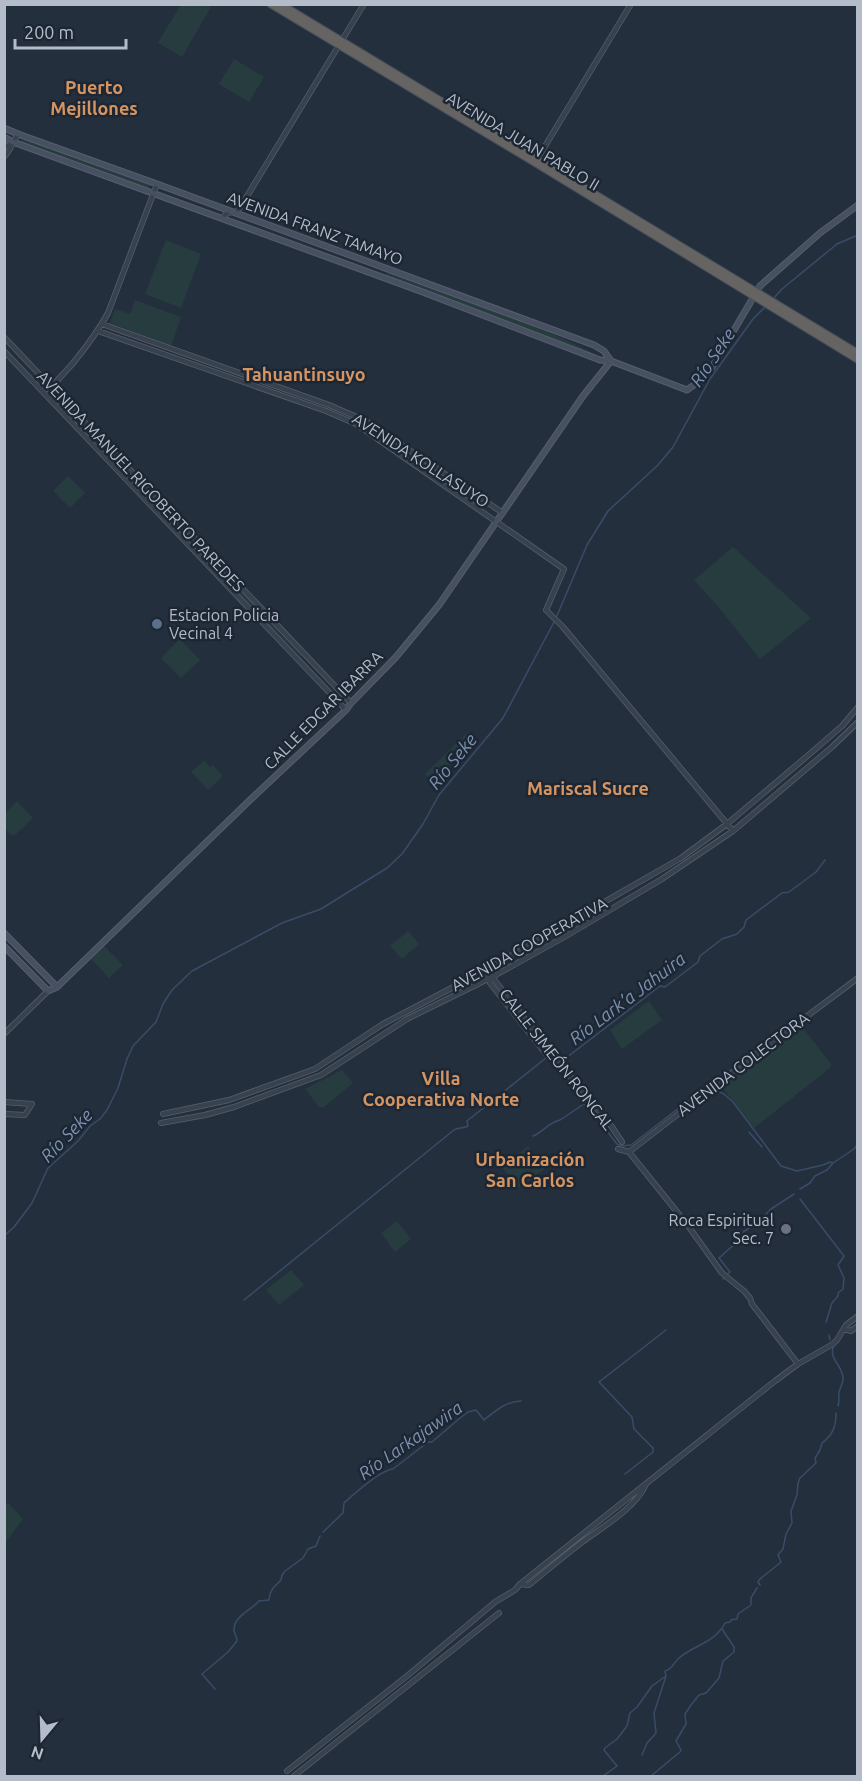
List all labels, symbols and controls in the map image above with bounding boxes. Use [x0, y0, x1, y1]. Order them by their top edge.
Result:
scale bar [15, 12, 126, 50]
text: 200 m [24, 22, 74, 42]
district label: Puerto Mejillones [50, 77, 138, 118]
street label: AVENIDA JUAN PABLO II [443, 88, 603, 194]
street label: AVENIDA FRANZ TAMAYO [225, 188, 405, 268]
water label: Río Seke [685, 324, 739, 390]
district label: Tahuantinsuyo [242, 364, 366, 384]
street label: AVENIDA MANUEL RIGOBERTO PAREDES [34, 367, 248, 595]
street label: AVENIDA KOLLASUYO [349, 409, 493, 511]
place label: Estacion Policia Vecinal 4 [169, 606, 279, 642]
marker: Estacion Policia Vecinal 4 [150, 617, 164, 631]
street label: CALLE EDGAR IBARRA [260, 647, 386, 773]
water label: Río Seke [424, 729, 480, 793]
district label: Mariscal Sucre [527, 778, 649, 798]
street label: AVENIDA COOPERATIVA [448, 893, 610, 994]
water label: Río Lark’a Jahuira [565, 948, 689, 1048]
street label: CALLE SIMEÓN RONCAL [496, 984, 619, 1133]
street label: AVENIDA COLECTORA [674, 1008, 813, 1119]
district label: Villa Cooperativa Norte [363, 1068, 519, 1109]
water label: Río Seke [36, 1105, 96, 1165]
district label: Urbanización San Carlos [475, 1149, 585, 1190]
place label: Roca Espiritual Sec. 7 [668, 1211, 774, 1247]
marker: Roca Espiritual Sec. 7 [779, 1222, 793, 1236]
water label: Río Larkajawira [354, 1397, 466, 1483]
north arrow [12, 1709, 72, 1769]
text: N [29, 1743, 46, 1764]

